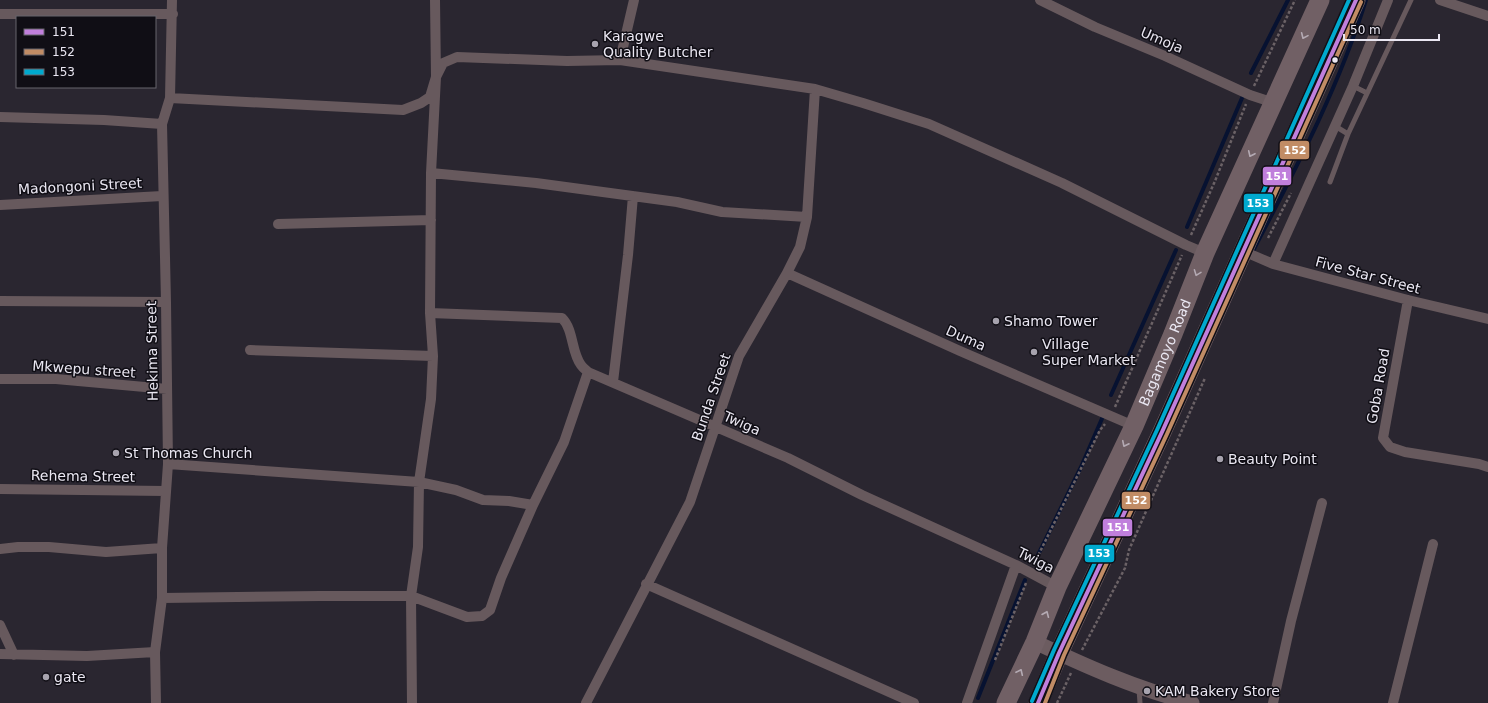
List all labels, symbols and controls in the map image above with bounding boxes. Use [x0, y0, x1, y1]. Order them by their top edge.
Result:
legend [16, 16, 156, 88]
scale bar [1344, 16, 1439, 42]
text: 50 m [1350, 23, 1381, 37]
street label: Umoja [1138, 24, 1186, 56]
text: 151 [52, 25, 75, 39]
place label: Karagwe Quality Butcher [603, 28, 713, 60]
one-way arrow [1301, 31, 1309, 39]
marker: Karagwe Quality Butcher [590, 39, 600, 49]
text: 152 [52, 45, 75, 59]
unlabelled marker [1330, 55, 1340, 65]
text: 153 [52, 65, 75, 79]
line badge: 152 [1279, 140, 1310, 160]
text: 152 [1284, 144, 1306, 157]
one-way arrow [1247, 150, 1255, 157]
line badge: 151 [1262, 166, 1292, 186]
text: 151 [1266, 170, 1288, 183]
street label: Madongoni Street [18, 175, 143, 197]
line badge: 153 [1243, 193, 1274, 213]
text: 153 [1247, 197, 1269, 210]
street label: Five Star Street [1314, 253, 1423, 297]
one-way arrow [1194, 269, 1202, 276]
street label: Bagamoyo Road [1135, 297, 1194, 408]
street label: Hekima Street [143, 300, 161, 401]
place label: Shamo Tower [1004, 313, 1098, 329]
marker: Shamo Tower [991, 316, 1001, 326]
street label: Duma [944, 322, 988, 354]
place label: Village Super Market [1042, 336, 1136, 368]
marker: Village Super Market [1029, 347, 1039, 357]
street label: Goba Road [1363, 347, 1393, 425]
street label: Bunda Street [688, 351, 734, 443]
street label: Mkwepu street [32, 357, 137, 381]
street label: Twiga [720, 407, 763, 438]
one-way arrow [1123, 440, 1130, 448]
place label: St Thomas Church [124, 445, 252, 461]
marker: St Thomas Church [111, 448, 121, 458]
place label: Beauty Point [1228, 451, 1317, 467]
marker: Beauty Point [1215, 454, 1225, 464]
street label: Rehema Street [31, 467, 136, 485]
line badge: 152 [1121, 491, 1151, 510]
text: 152 [1125, 494, 1147, 507]
line badge: 151 [1102, 518, 1133, 537]
text: 151 [1107, 521, 1129, 534]
street label: Twiga [1014, 544, 1057, 576]
line badge: 153 [1084, 544, 1115, 563]
text: 153 [1088, 547, 1110, 560]
one-way arrow [1041, 611, 1049, 619]
place label: gate [54, 669, 86, 685]
one-way arrow [1015, 669, 1023, 677]
marker: gate [41, 672, 51, 682]
place label: KAM Bakery Store [1155, 683, 1280, 699]
marker: KAM Bakery Store [1142, 686, 1152, 696]

